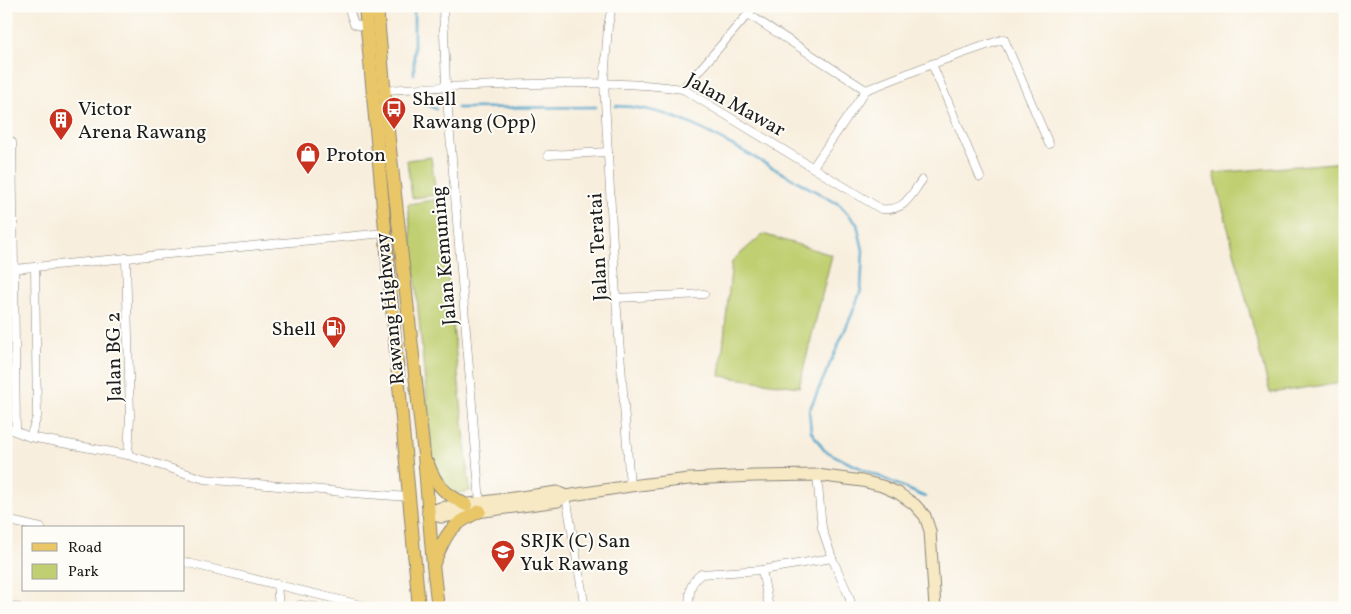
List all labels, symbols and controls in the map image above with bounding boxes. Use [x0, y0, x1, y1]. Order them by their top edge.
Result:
street label: Jalan Mawar [680, 67, 790, 145]
place label: Shell Rawang (Opp) [412, 86, 536, 137]
place label: Victor Arena Rawang [78, 96, 206, 147]
bus stop icon: Shell Rawang (Opp) [381, 96, 407, 130]
building icon: Victor Arena Rawang [48, 107, 74, 141]
shop icon: Proton [295, 141, 321, 175]
place label: Proton [326, 142, 386, 170]
street label: Jalan Kemuning [425, 185, 465, 327]
street label: Jalan Teratai [582, 192, 616, 302]
street label: Rawang Highway [369, 231, 413, 386]
street label: Jalan BG 2 [100, 312, 130, 402]
fuel station icon: Shell [321, 315, 347, 349]
place label: Shell [272, 316, 316, 344]
legend [22, 526, 185, 592]
place label: SRJK (C) San Yuk Rawang [520, 528, 631, 579]
text: Road [68, 538, 102, 559]
school or university icon: SRJK (C) San Yuk Rawang [490, 539, 516, 573]
text: Park [68, 562, 99, 583]

